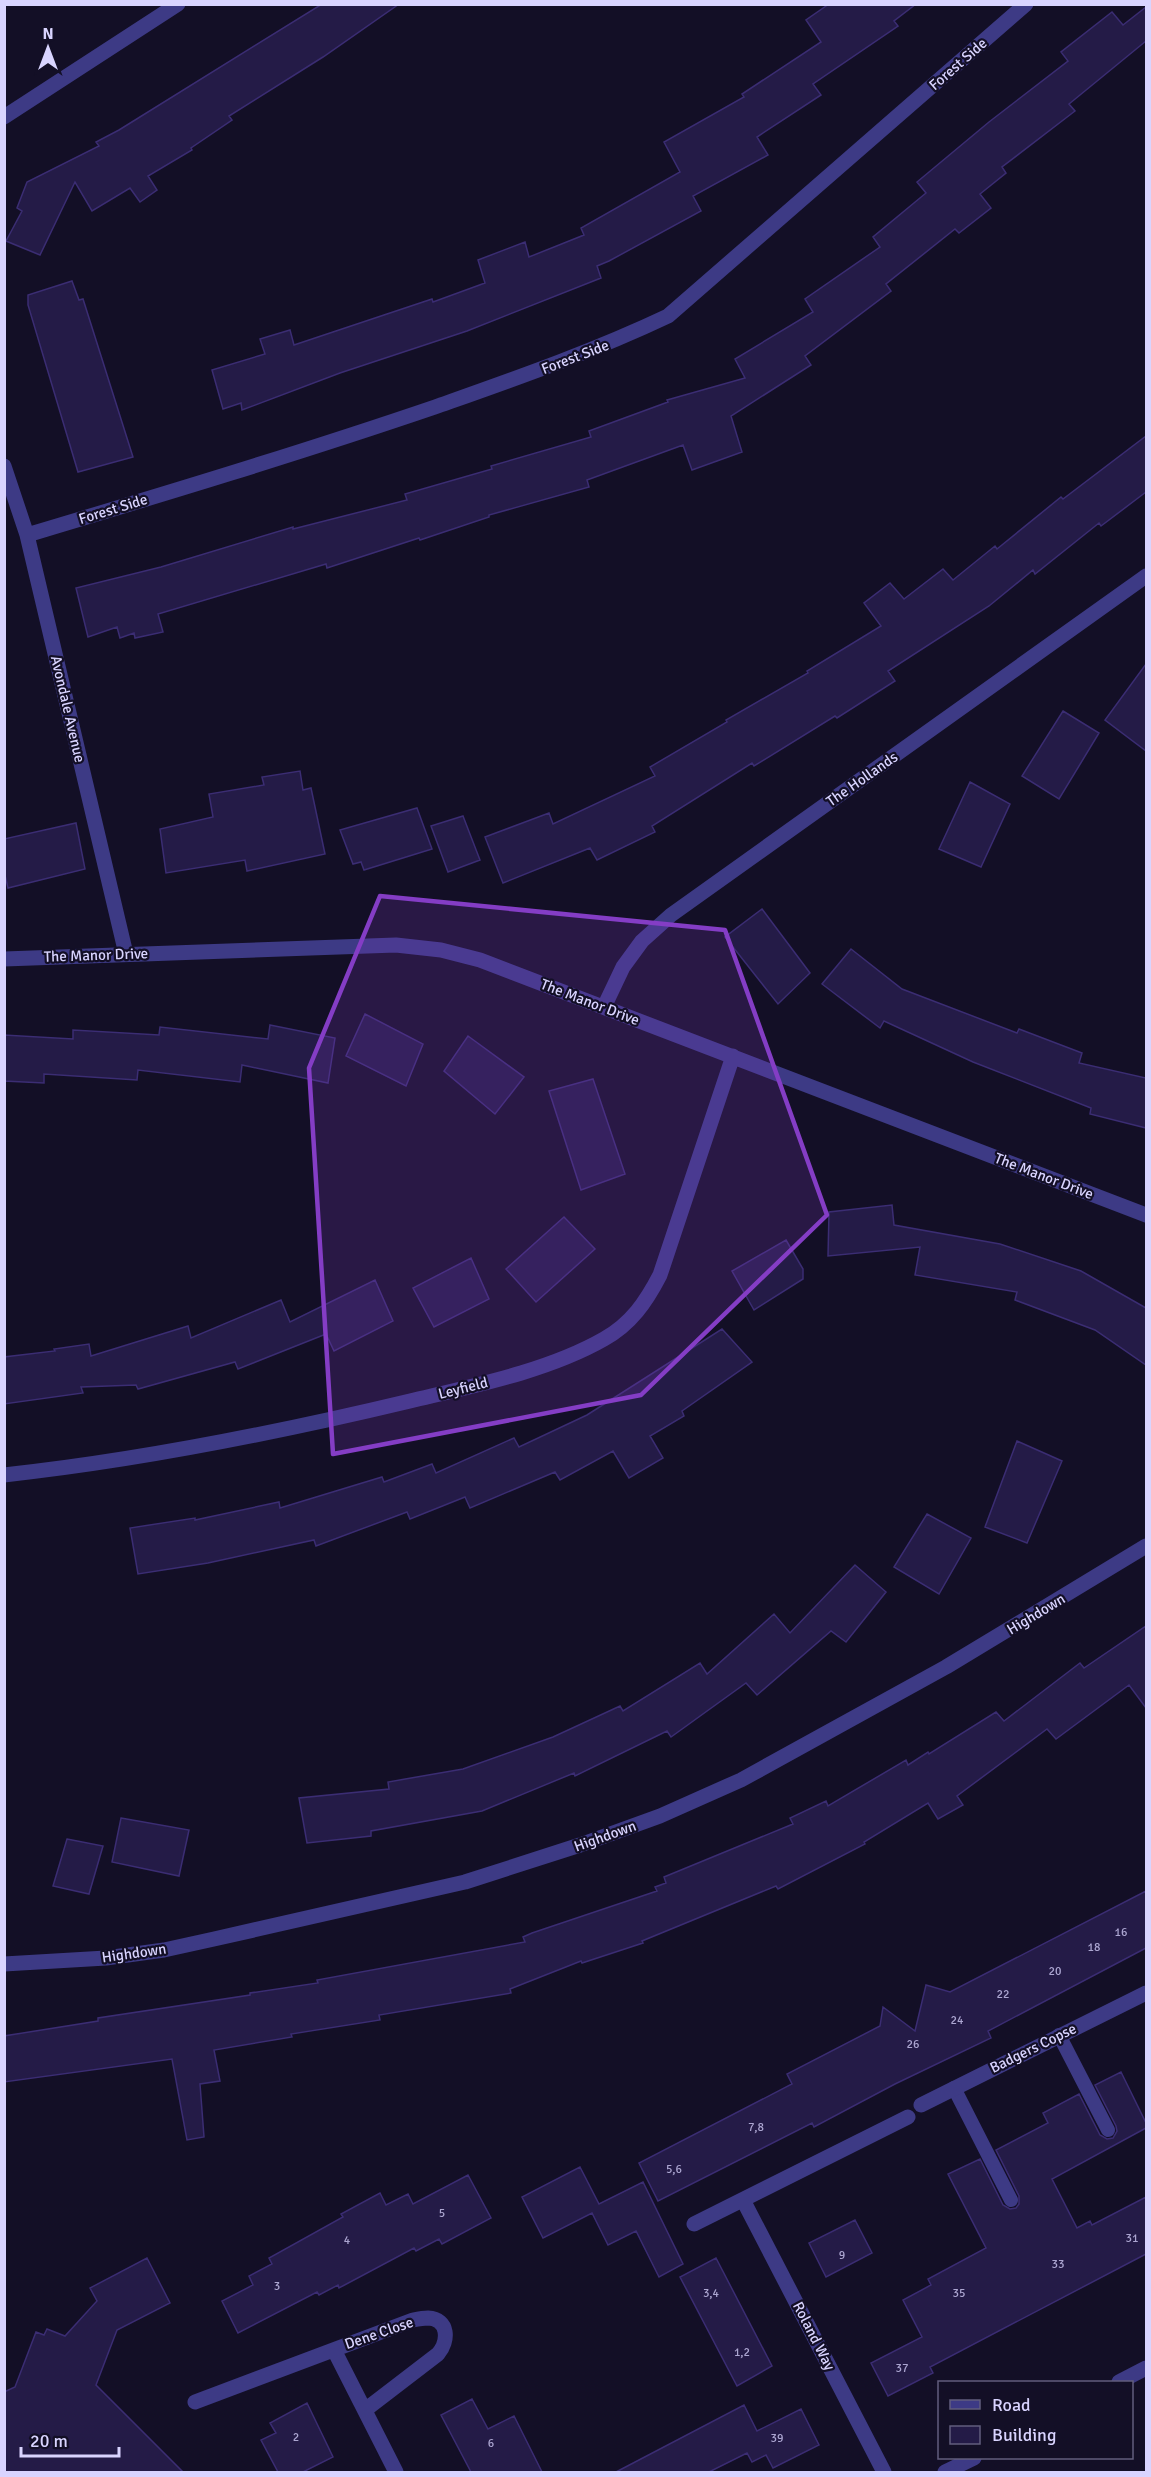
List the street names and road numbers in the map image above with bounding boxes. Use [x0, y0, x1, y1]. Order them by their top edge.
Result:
street label: Forest Side [925, 34, 991, 94]
street label: Forest Side [539, 336, 611, 378]
street label: Forest Side [76, 490, 150, 528]
street label: Avondale Avenue [47, 654, 89, 764]
street label: The Hollands [823, 748, 902, 810]
street label: The Manor Drive [43, 944, 149, 966]
street label: The Manor Drive [538, 975, 642, 1029]
street label: The Manor Drive [992, 1149, 1096, 1203]
street label: Leyfield [436, 1373, 490, 1403]
street label: Highdown [1004, 1590, 1068, 1638]
street label: Highdown [571, 1816, 639, 1856]
street label: Highdown [101, 1940, 167, 1966]
street label: Badgers Copse [987, 2019, 1079, 2077]
street label: Roland Way [789, 2299, 839, 2373]
street label: Dene Close [342, 2313, 416, 2353]

